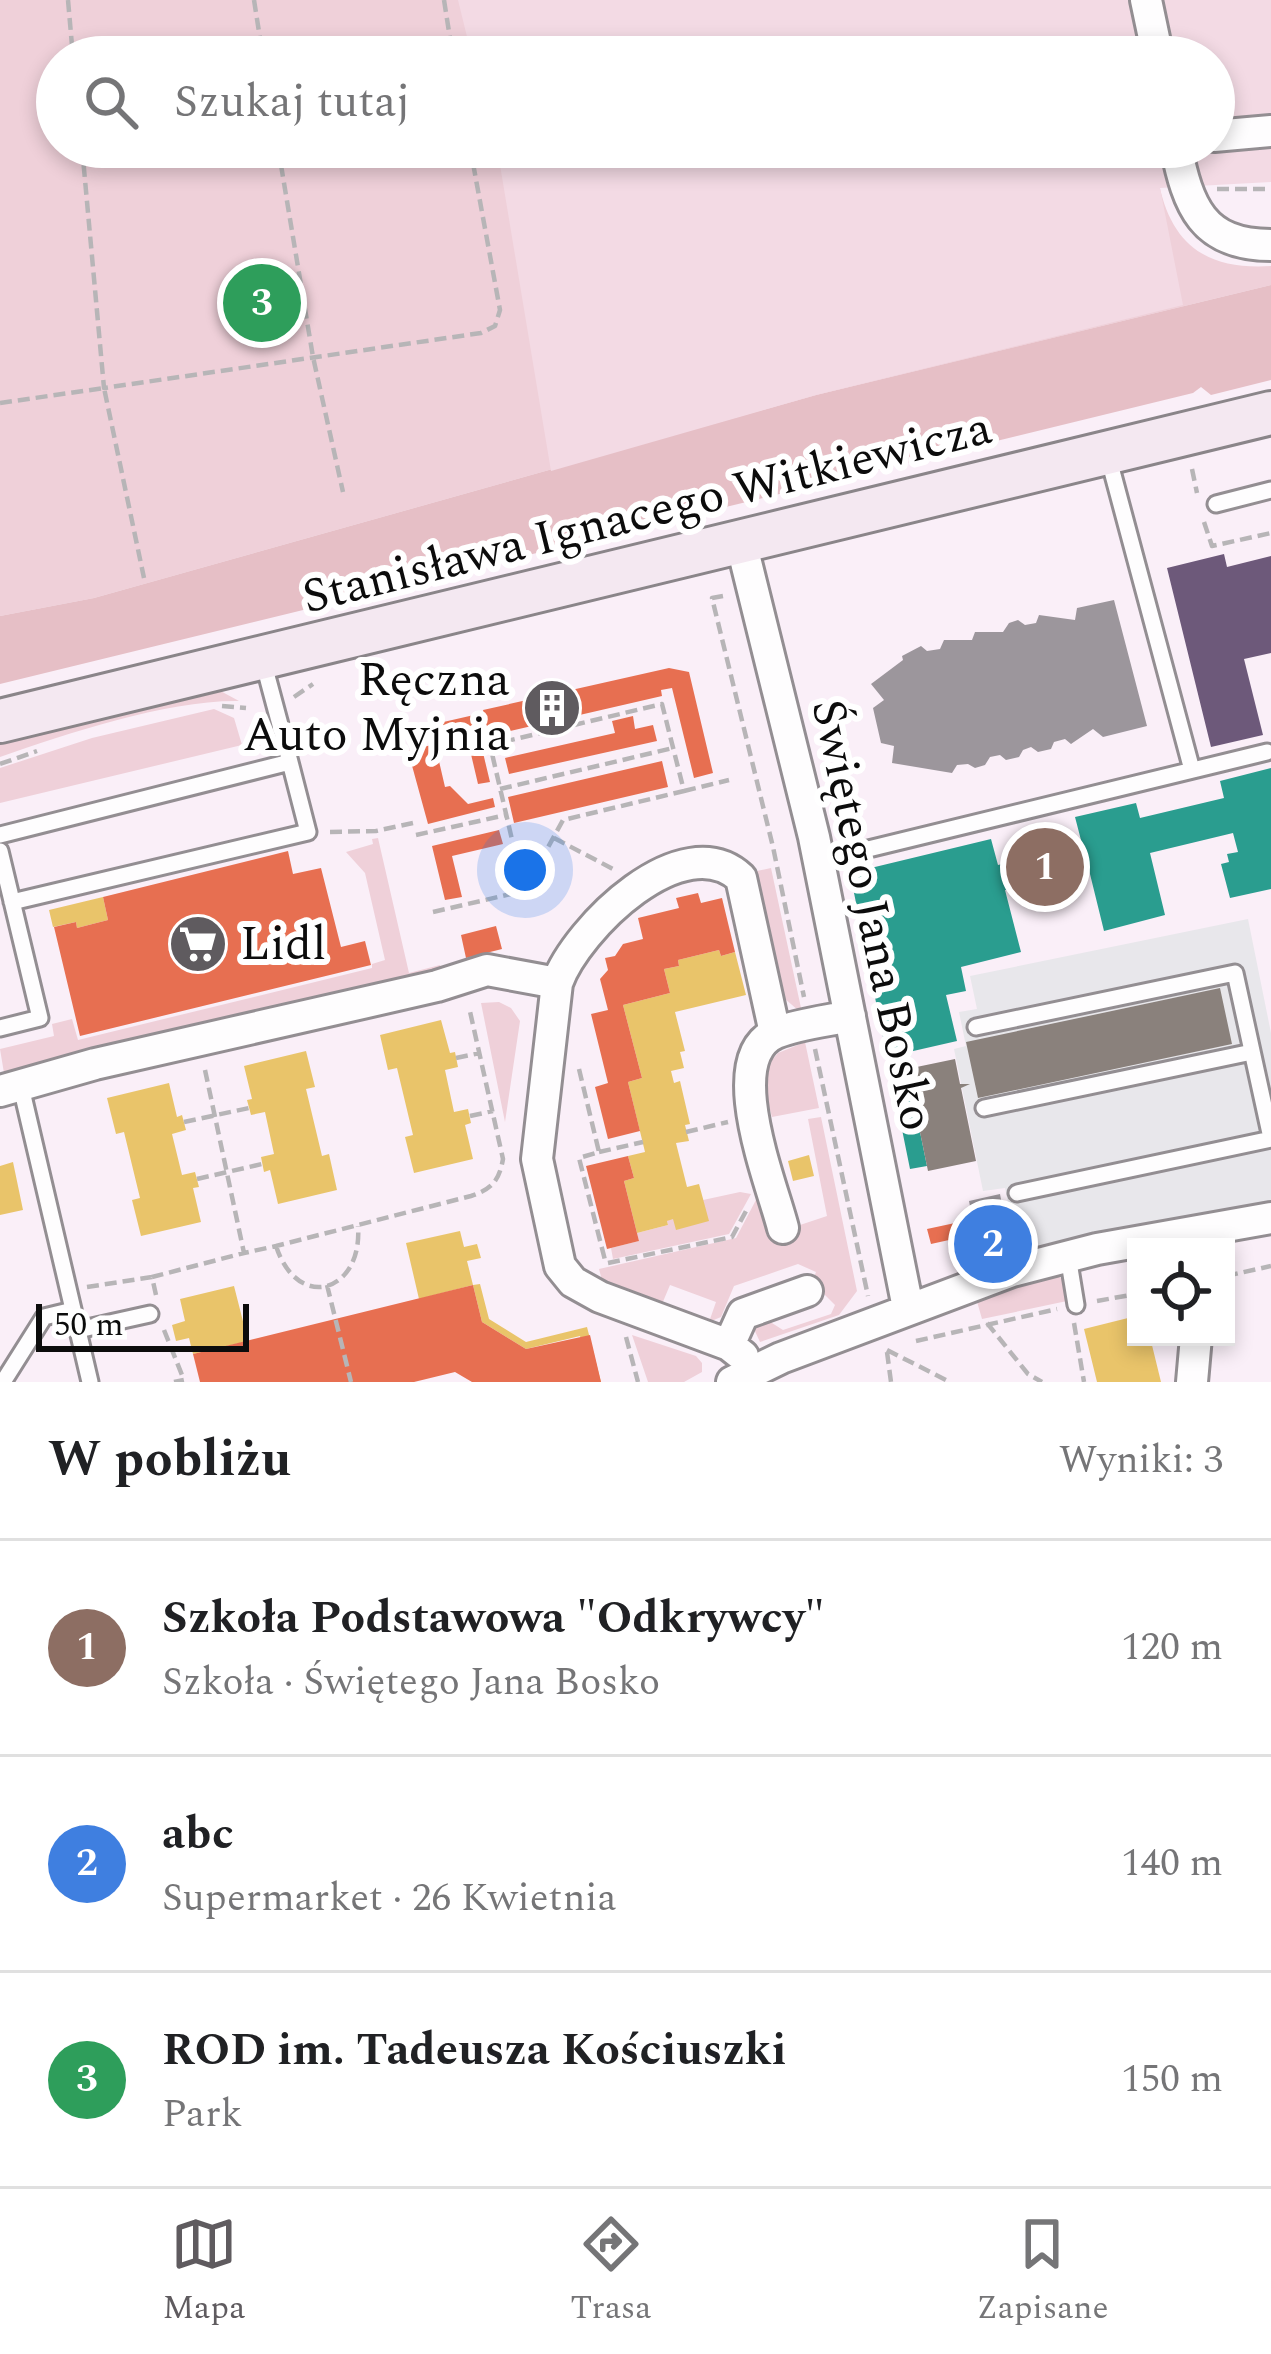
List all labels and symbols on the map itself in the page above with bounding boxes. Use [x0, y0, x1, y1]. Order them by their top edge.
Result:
pin: 3 [223, 258, 301, 348]
street label: Stanisława Ignacego Witkiewicza [295, 392, 999, 634]
place label: Ręczna Auto Myjnia [243, 644, 510, 772]
building icon: Ręczna Auto Myjnia [521, 677, 583, 739]
street label: Świętego Jana Bosko [791, 693, 953, 1137]
pin: 1 [1006, 822, 1084, 912]
your location [495, 840, 555, 900]
place label: Lidl [240, 908, 326, 981]
supermarket icon: Lidl [167, 913, 229, 975]
pin: 2 [954, 1199, 1032, 1289]
scale bar [36, 1298, 249, 1351]

